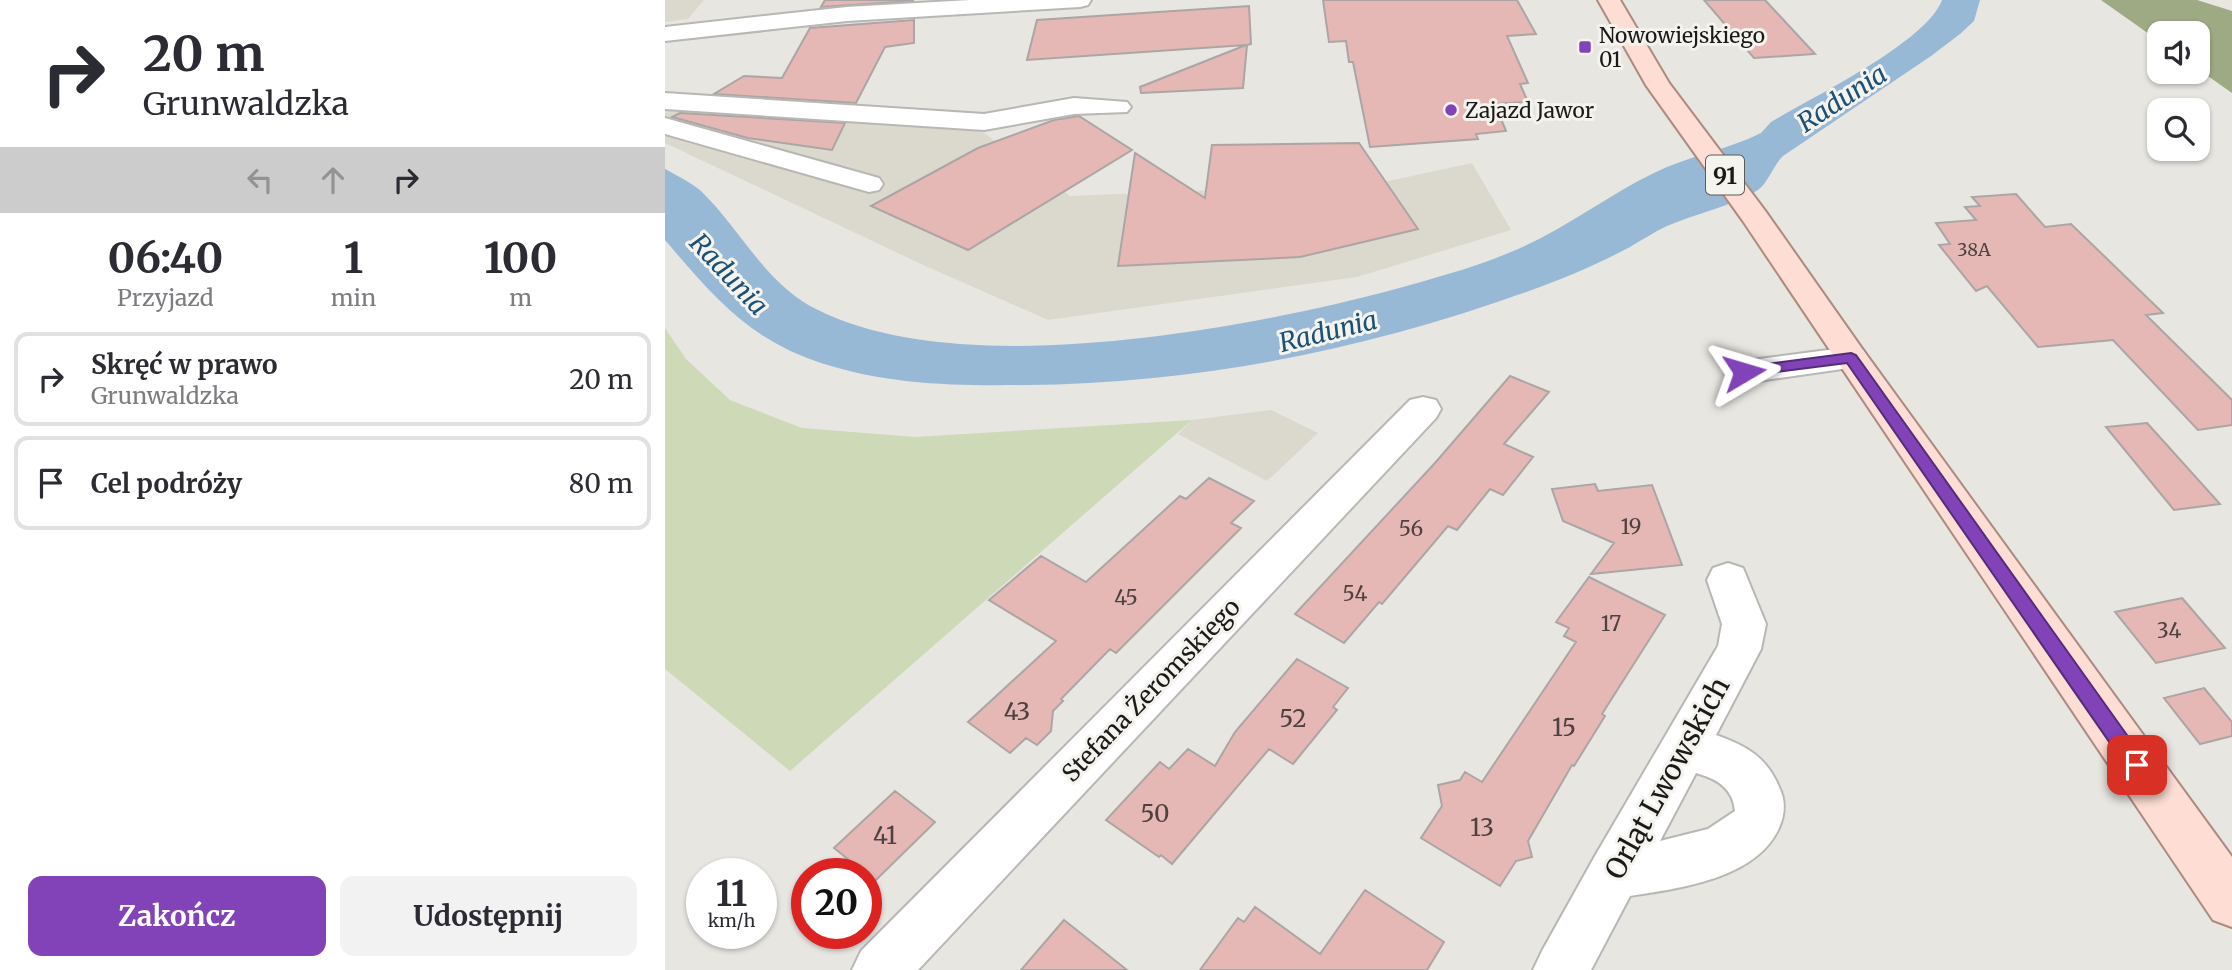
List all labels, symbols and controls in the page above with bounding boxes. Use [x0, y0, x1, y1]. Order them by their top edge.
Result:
map controls [2147, 21, 2210, 161]
button: sound [2147, 21, 2210, 84]
place label: Nowowiejskiego 01 [1599, 22, 1765, 73]
text: 20 m [143, 23, 264, 84]
icon: right [28, 28, 119, 119]
marker: Nowowiejskiego 01 [1577, 39, 1593, 55]
water label: Radunia [1791, 57, 1893, 139]
text: Grunwaldzka [143, 84, 349, 124]
place label: Zajazd Jawor [1465, 97, 1594, 124]
button: search [2147, 98, 2210, 161]
marker: Zajazd Jawor [1443, 102, 1459, 118]
road number: 91 [1706, 156, 1744, 194]
icon: left [241, 161, 279, 199]
icon: ahead [314, 161, 352, 199]
icon: right [387, 161, 425, 199]
water label: Radunia [683, 226, 775, 322]
text: 06:40 [108, 232, 223, 284]
text: 1 [344, 232, 363, 284]
text: 100 [484, 232, 557, 284]
house number: 38A [1957, 238, 1991, 261]
text: Przyjazd [117, 283, 214, 312]
text: min [331, 283, 376, 312]
text: m [509, 283, 532, 312]
water label: Radunia [1276, 303, 1380, 359]
position arrow [1707, 335, 1781, 409]
text: Skręć w prawo [91, 348, 278, 381]
icon: right [32, 360, 70, 398]
text: 20 m [569, 363, 633, 396]
text: Grunwaldzka [91, 381, 239, 410]
icon: arrive [32, 464, 70, 502]
text: Cel podróży [91, 467, 242, 500]
text: 80 m [569, 467, 633, 500]
house number: 19 [1620, 513, 1642, 540]
house number: 56 [1399, 515, 1423, 542]
house number: 54 [1343, 580, 1367, 607]
house number: 45 [1114, 584, 1138, 611]
street label: Stefana Żeromskiego [1055, 592, 1247, 788]
house number: 17 [1601, 610, 1621, 637]
house number: 34 [2157, 617, 2181, 644]
street label: Orląt Lwowskich [1597, 671, 1737, 885]
house number: 43 [1004, 696, 1030, 727]
house number: 52 [1279, 703, 1307, 734]
house number: 15 [1552, 712, 1576, 743]
pin [2107, 735, 2167, 795]
icon: arrive [2118, 746, 2156, 784]
house number: 50 [1140, 798, 1170, 829]
house number: 13 [1470, 812, 1494, 843]
house number: 41 [873, 820, 897, 851]
speed limit sign: 20 [791, 858, 882, 949]
text: 11 [716, 872, 747, 916]
button: Zakończ [28, 876, 326, 956]
button: Udostępnij [340, 876, 637, 956]
text: km/h [708, 909, 755, 932]

